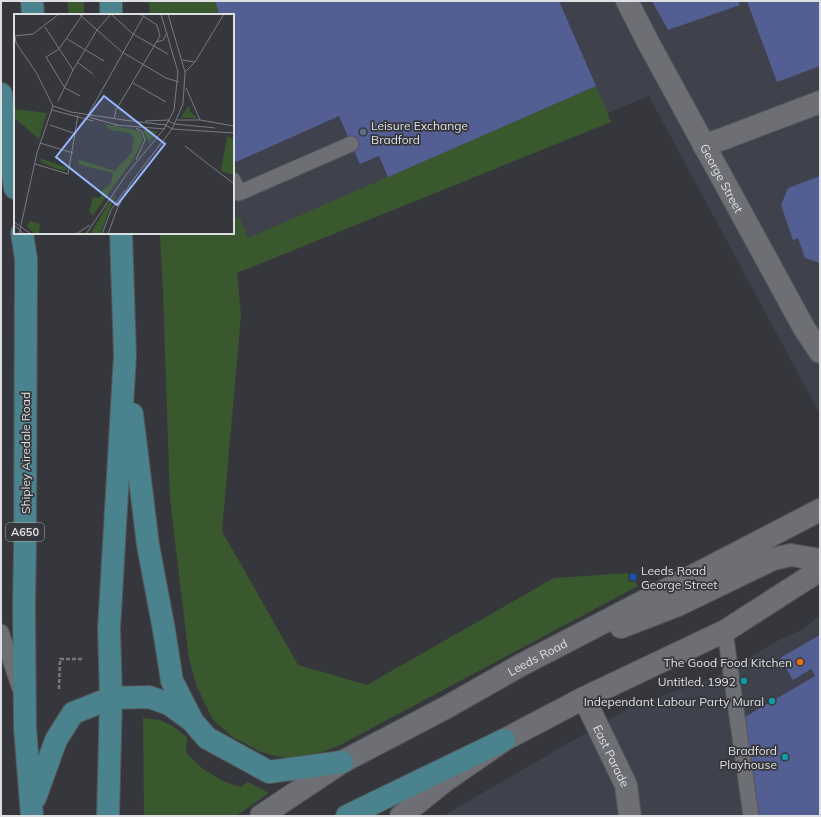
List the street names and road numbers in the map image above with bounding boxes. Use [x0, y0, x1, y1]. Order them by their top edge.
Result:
street label: George Street [697, 141, 747, 215]
street label: Shipley Airedale Road [18, 392, 33, 514]
road number: A650 [6, 523, 44, 541]
street label: Leeds Road [505, 635, 569, 679]
street label: East Parade [590, 722, 633, 789]

